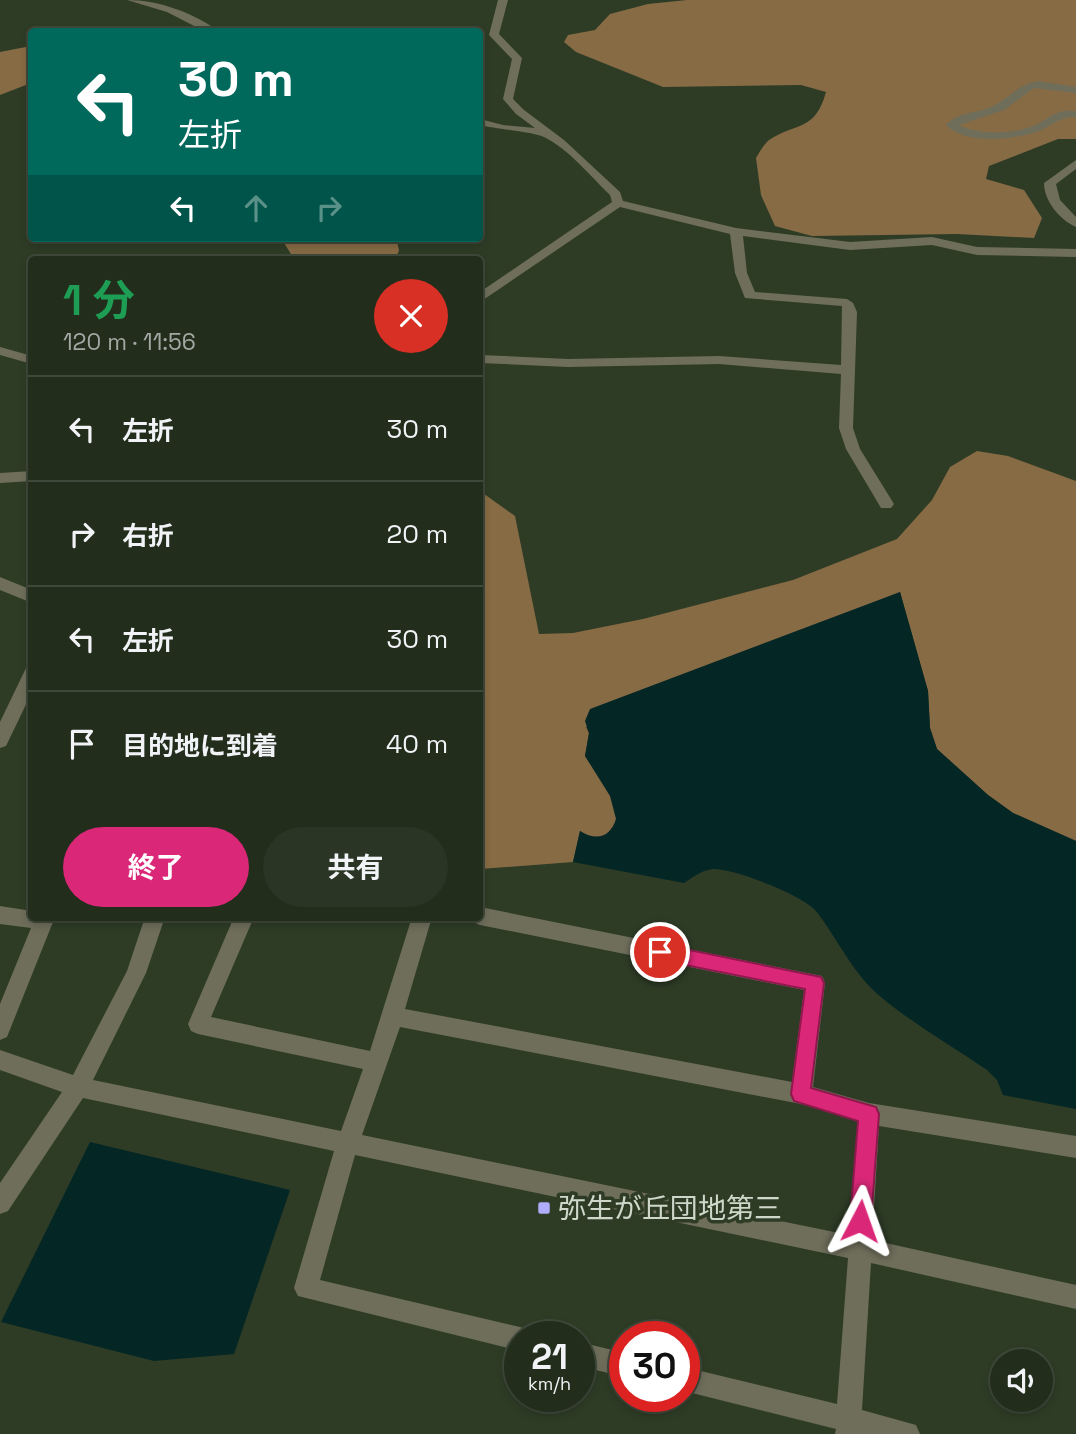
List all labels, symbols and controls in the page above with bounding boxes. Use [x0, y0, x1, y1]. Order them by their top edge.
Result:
text: 30 m [178, 48, 294, 110]
icon: left [63, 56, 154, 147]
text: 左折 [178, 115, 242, 155]
icon: left [164, 189, 202, 227]
icon: ahead [237, 189, 275, 227]
icon: right [310, 189, 348, 227]
text: 1 分 [63, 274, 135, 327]
button: close [374, 279, 448, 353]
text: 120 m · 11:56 [63, 327, 196, 357]
icon: left [63, 410, 101, 448]
text: 30 m [387, 412, 448, 446]
text: 左折 [122, 414, 174, 448]
icon: right [63, 515, 101, 553]
text: 20 m [387, 517, 448, 551]
text: 右折 [122, 519, 174, 553]
icon: left [63, 620, 101, 658]
text: 30 m [387, 622, 448, 656]
text: 左折 [122, 624, 174, 658]
icon: arrive [63, 725, 101, 763]
text: 40 m [386, 727, 448, 761]
text: 目的地に到着 [122, 729, 278, 763]
button: 終了 [63, 827, 249, 907]
button: 共有 [263, 827, 448, 907]
pin [630, 922, 690, 982]
icon: arrive [641, 933, 679, 971]
position arrow [823, 1184, 897, 1258]
place label: 弥生が丘団地第三 [558, 1190, 782, 1226]
marker: 弥生が丘団地第三 [536, 1200, 552, 1216]
speed limit sign: 30 [609, 1321, 700, 1412]
text: 21 [531, 1335, 568, 1379]
map controls [990, 1349, 1053, 1412]
button: sound [990, 1349, 1053, 1412]
text: km/h [528, 1372, 571, 1395]

